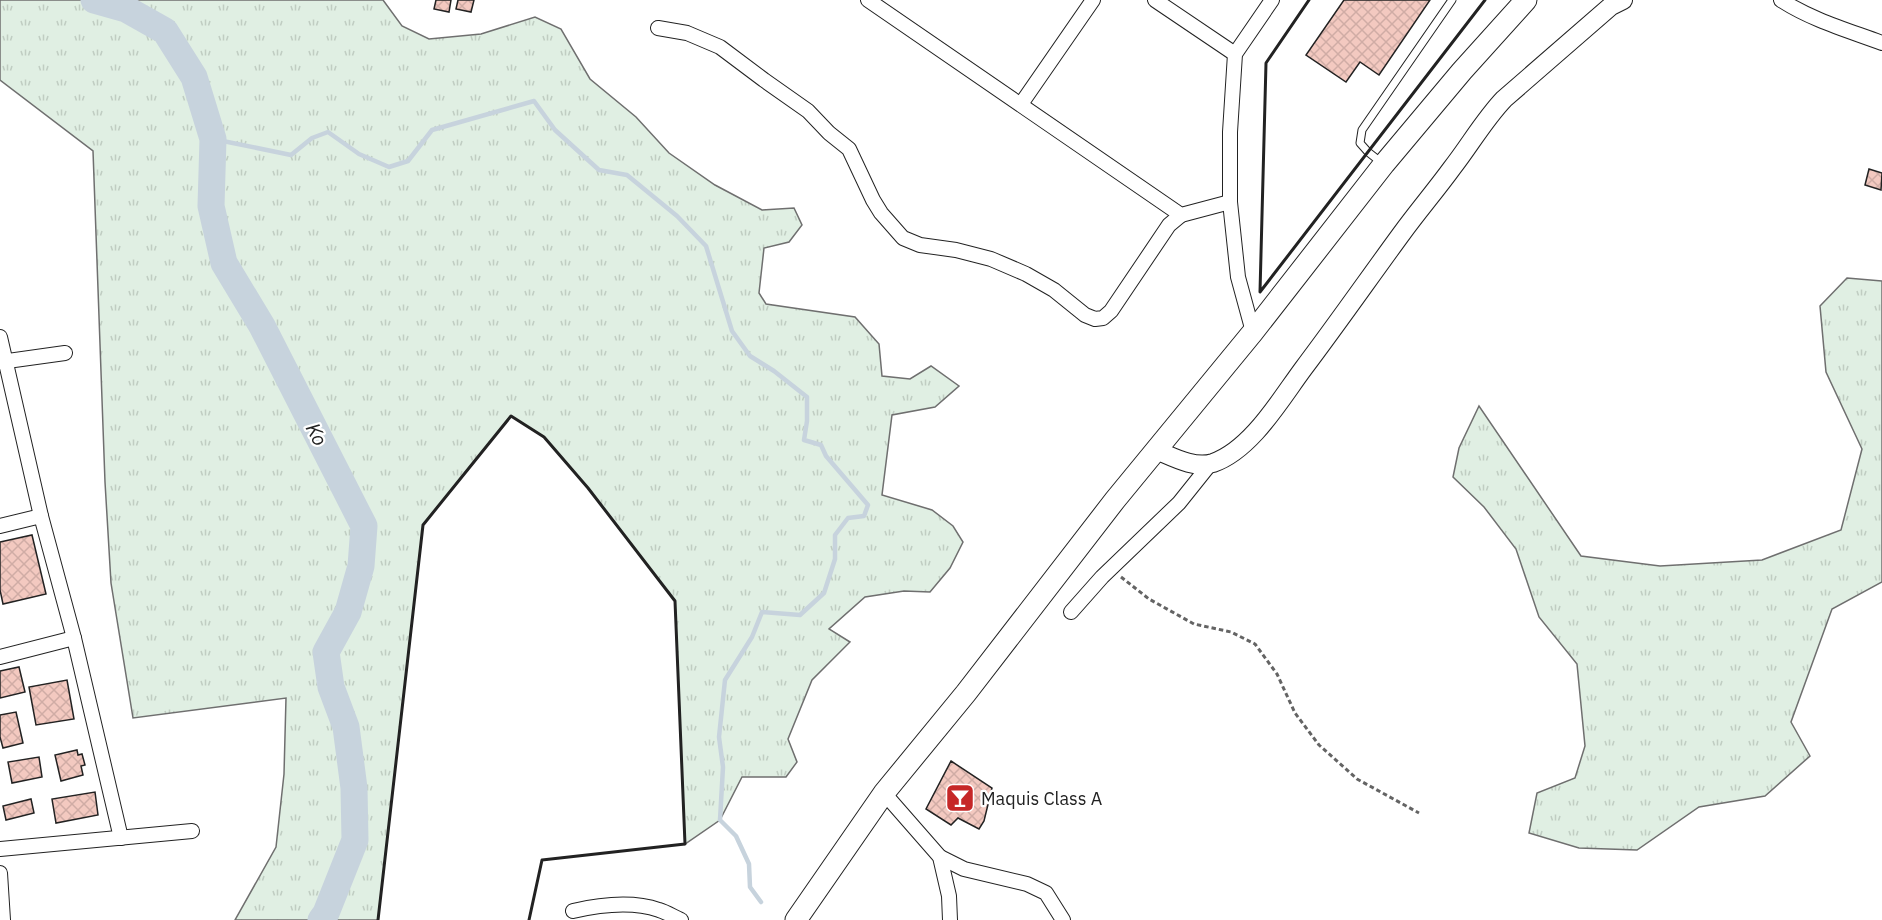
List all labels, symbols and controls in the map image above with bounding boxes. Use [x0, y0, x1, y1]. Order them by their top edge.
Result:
water label: Ko [300, 418, 334, 450]
bar icon: Maquis Class A [944, 782, 976, 814]
place label: Maquis Class A [981, 787, 1103, 810]

